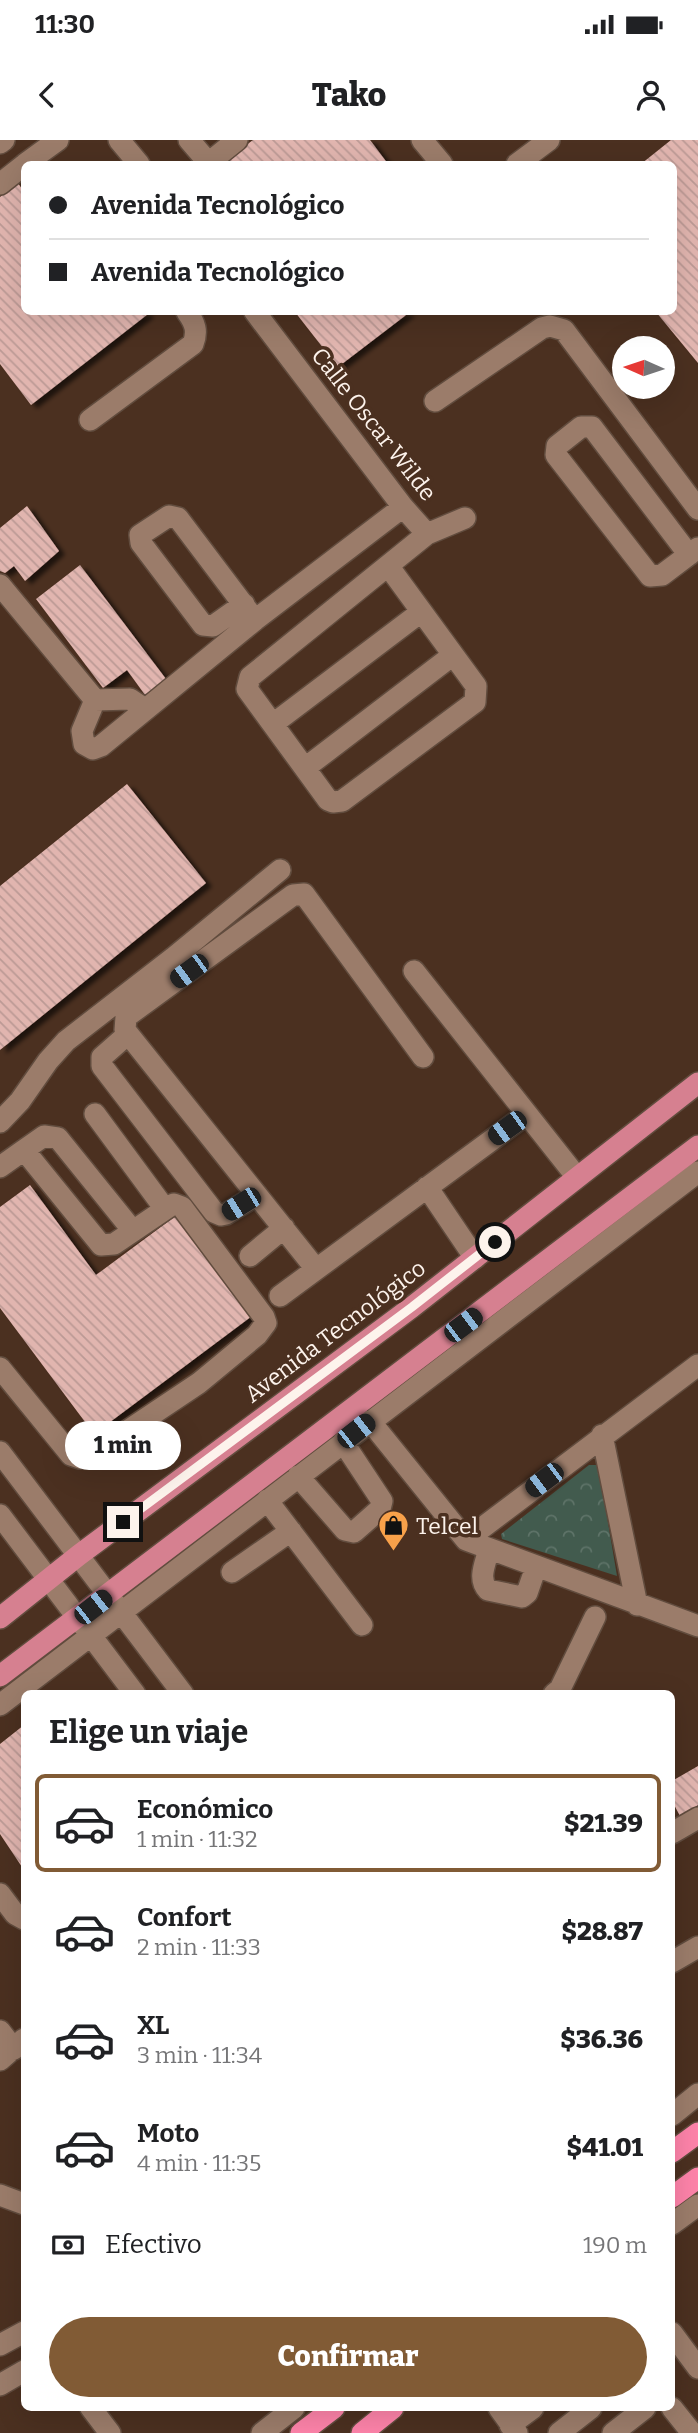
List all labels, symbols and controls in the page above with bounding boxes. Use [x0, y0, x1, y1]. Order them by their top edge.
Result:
text: 11:30 [35, 9, 95, 40]
icon: back [28, 76, 66, 114]
text: Tako [312, 76, 386, 114]
icon: person [632, 76, 670, 114]
text: Avenida Tecnológico [91, 190, 345, 221]
text: Avenida Tecnológico [91, 257, 345, 288]
north arrow [612, 336, 676, 399]
map controls [612, 336, 675, 399]
street label: Calle Oscar Wilde [306, 342, 442, 506]
car [166, 950, 213, 992]
car [484, 1107, 531, 1149]
car [218, 1184, 265, 1224]
route start [479, 1226, 511, 1258]
street label: Avenida Tecnológico [239, 1254, 431, 1408]
car [440, 1304, 487, 1346]
car [333, 1410, 380, 1452]
callout: 1 min [65, 1420, 181, 1470]
text: 1 min [94, 1431, 152, 1459]
car [521, 1459, 568, 1501]
route end [107, 1506, 139, 1538]
shop icon: Telcel [376, 1509, 410, 1553]
place label: Telcel [416, 1512, 478, 1540]
car [70, 1586, 117, 1628]
text: Elige un viaje [49, 1713, 248, 1751]
icon: car [53, 1792, 116, 1855]
text: Económico [137, 1794, 273, 1825]
text: $21.39 [564, 1808, 643, 1839]
text: 1 min · 11:32 [137, 1825, 258, 1853]
icon: car [53, 1900, 116, 1963]
text: Confort [137, 1902, 232, 1933]
text: $28.87 [561, 1916, 643, 1947]
text: 2 min · 11:33 [137, 1933, 261, 1961]
icon: car [53, 2008, 116, 2071]
text: XL [137, 2010, 169, 2041]
text: $36.36 [560, 2024, 643, 2055]
text: 3 min · 11:34 [137, 2041, 262, 2069]
icon: car [53, 2116, 116, 2179]
text: Moto [137, 2118, 199, 2149]
text: $41.01 [566, 2132, 643, 2163]
text: 4 min · 11:35 [137, 2149, 261, 2177]
icon: cash [49, 2226, 87, 2264]
text: Efectivo [105, 2229, 202, 2260]
text: 190 m [583, 2231, 647, 2259]
button: Confirmar [49, 2317, 647, 2397]

